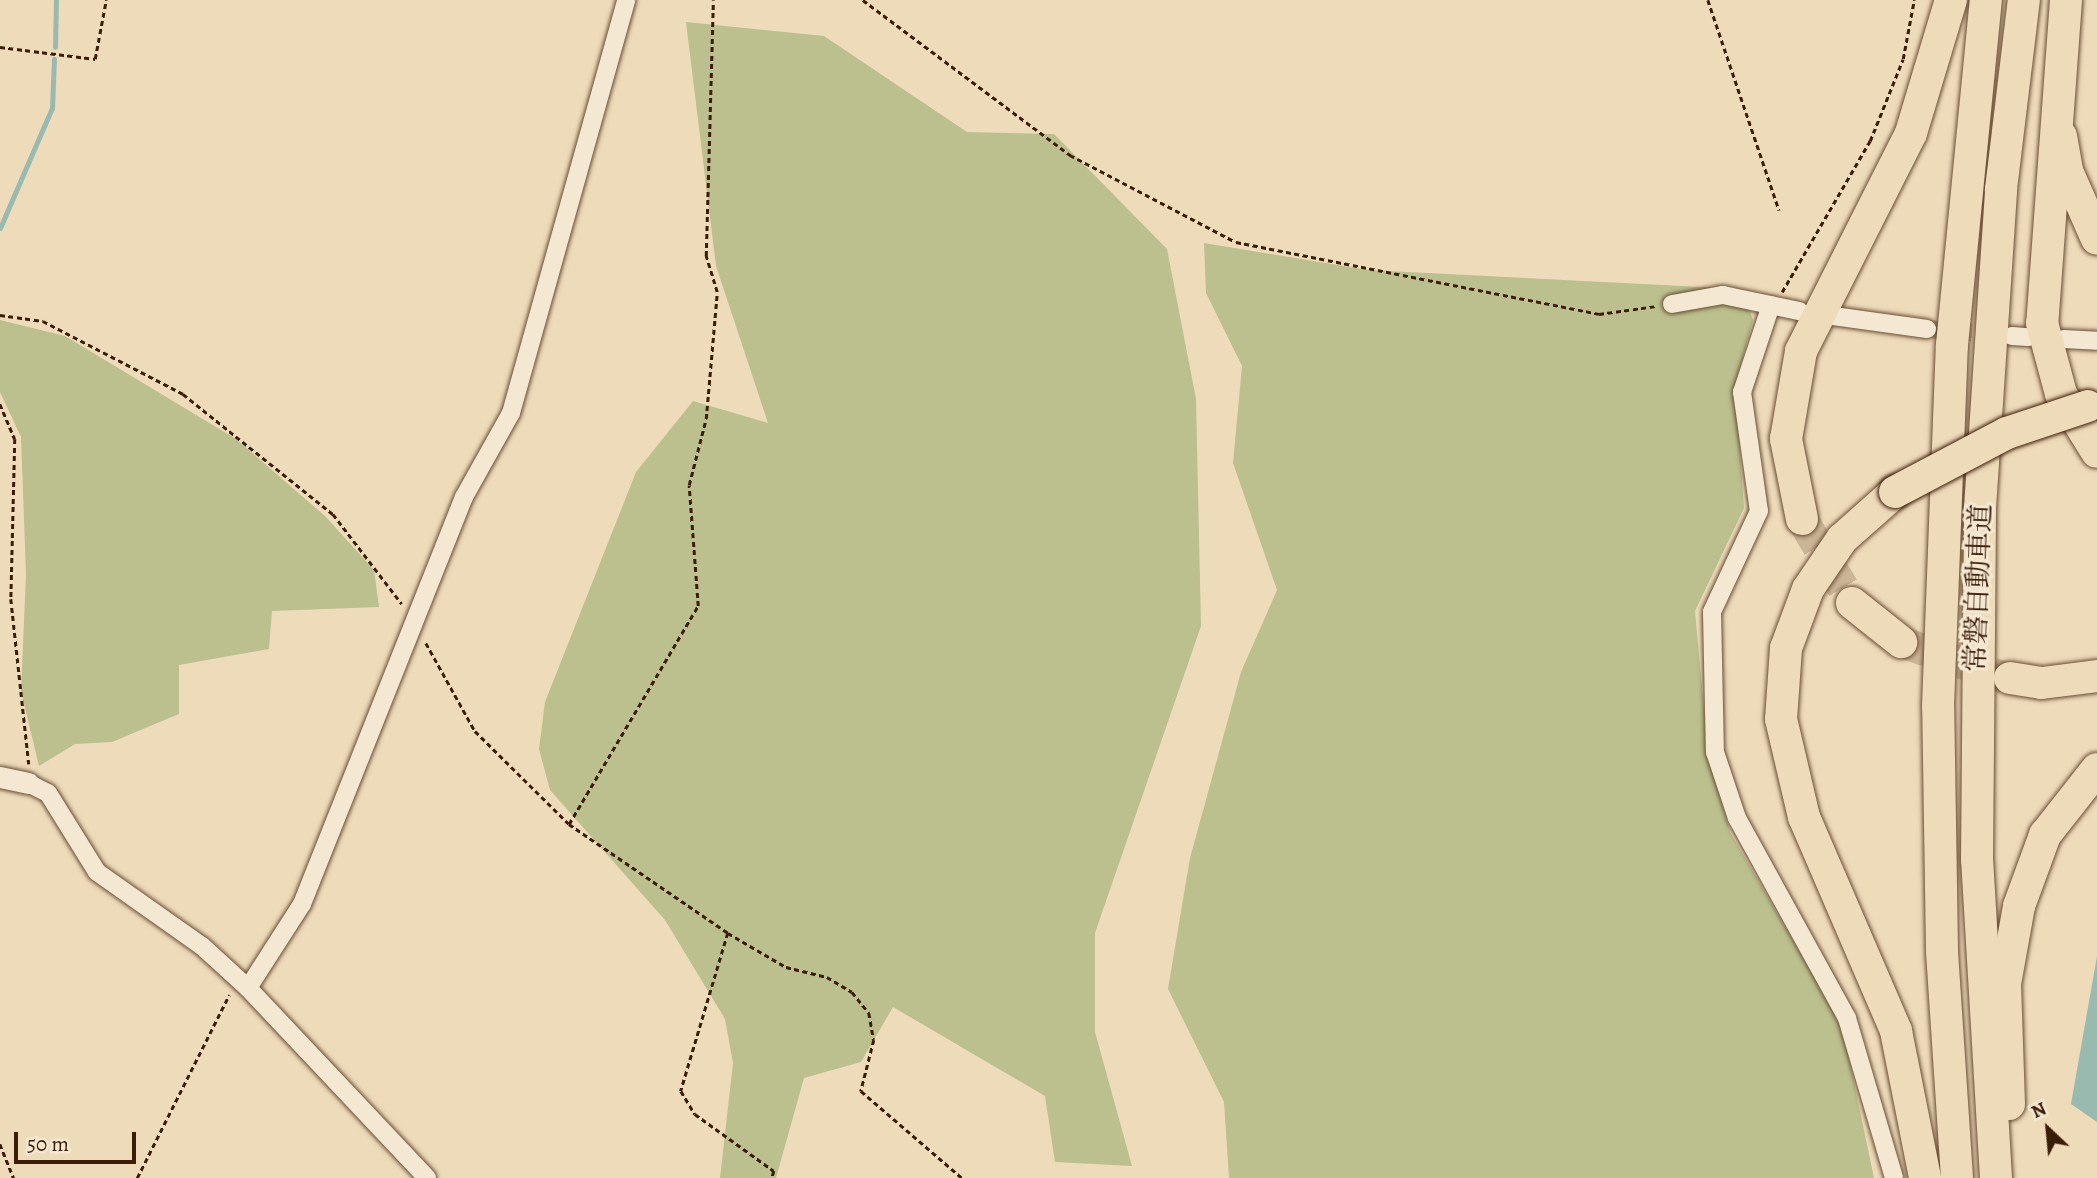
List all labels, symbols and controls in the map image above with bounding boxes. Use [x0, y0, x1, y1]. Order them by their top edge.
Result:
street label: 常磐自動車道 [1958, 503, 1998, 673]
north arrow [2013, 1094, 2083, 1164]
text: N [2027, 1095, 2051, 1125]
scale bar [18, 1118, 140, 1162]
text: 50 m [27, 1130, 69, 1158]

